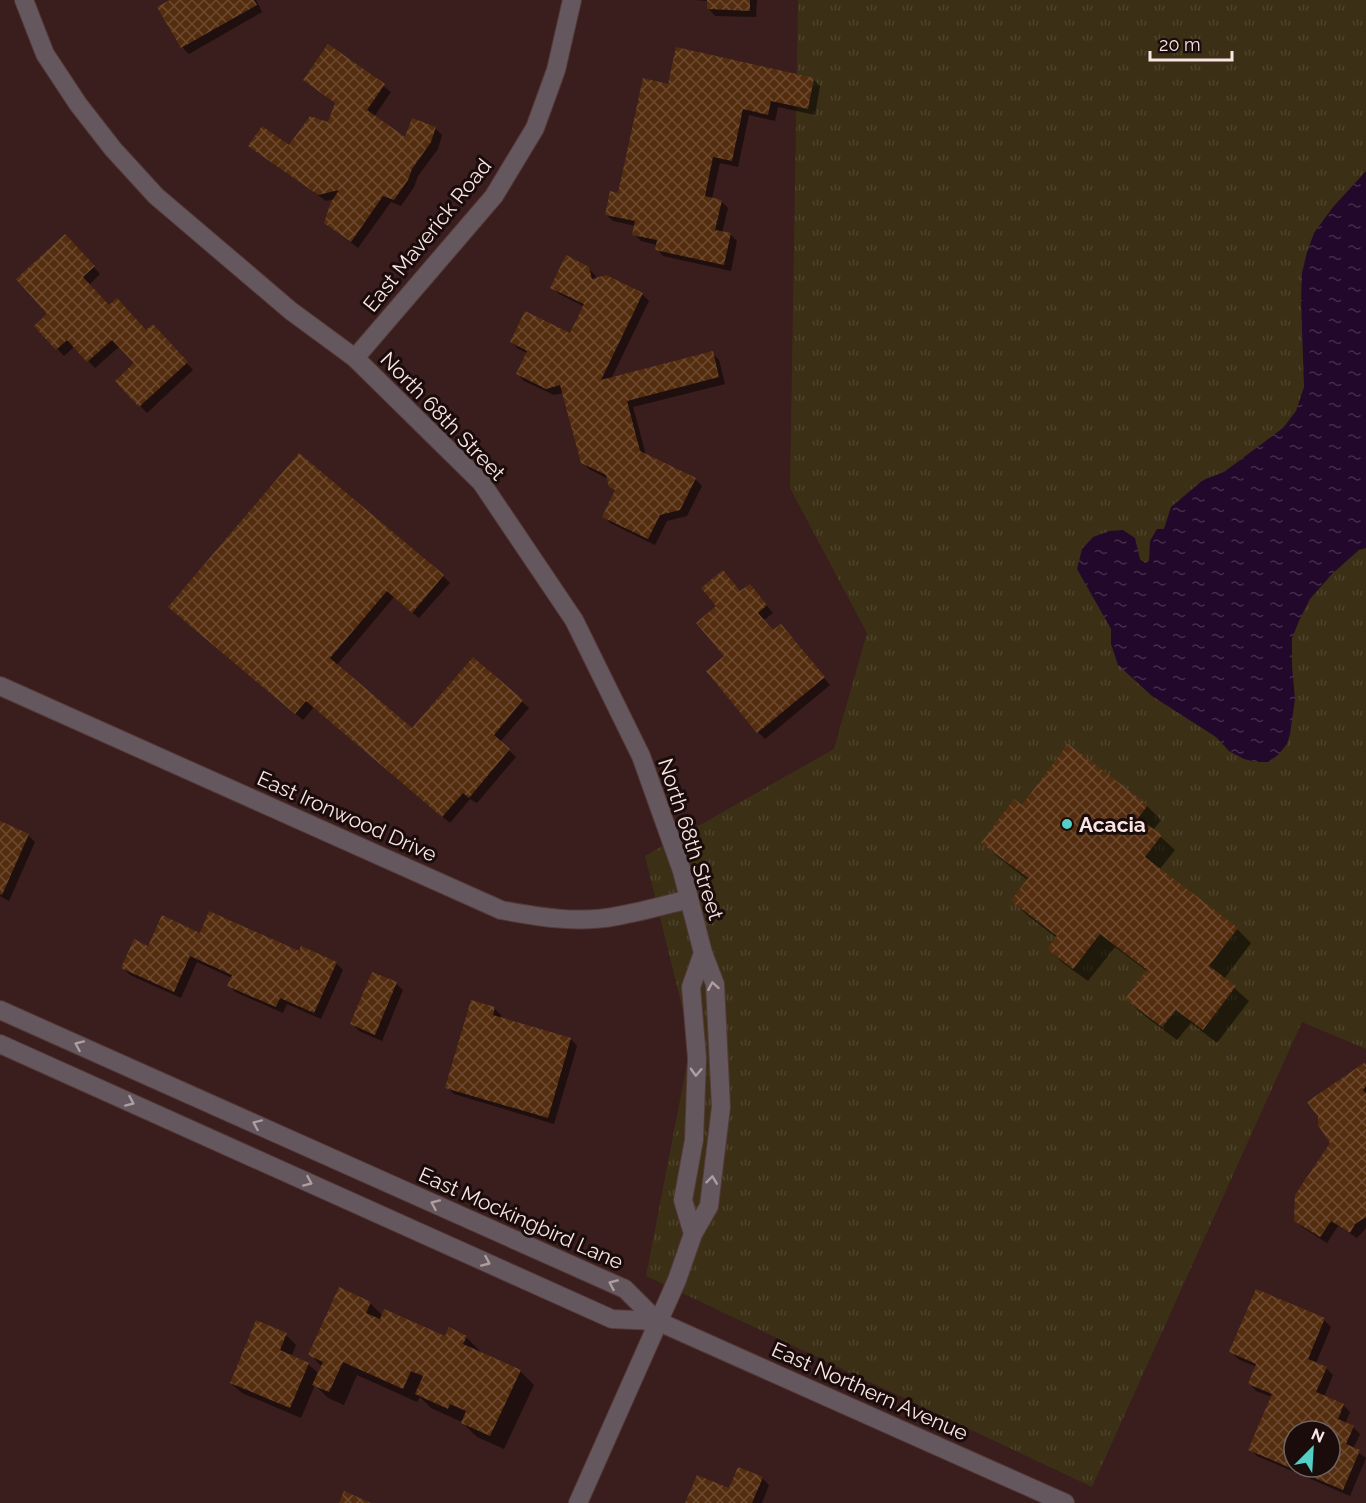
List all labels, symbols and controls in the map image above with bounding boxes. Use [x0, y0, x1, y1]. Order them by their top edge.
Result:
scale bar [1150, 24, 1232, 62]
text: 20 m [1159, 34, 1201, 55]
street label: East Maverick Road [358, 153, 496, 317]
street label: North 68th Street [375, 347, 511, 485]
street label: North 68th Street [653, 755, 729, 923]
street label: East Ironwood Drive [253, 765, 441, 867]
place label: Acacia [1079, 812, 1146, 837]
marker: Acacia [1060, 817, 1074, 831]
one-way arrow [708, 981, 720, 991]
one-way arrow [74, 1040, 85, 1052]
one-way arrow [690, 1068, 703, 1077]
one-way arrow [124, 1095, 135, 1107]
one-way arrow [252, 1120, 263, 1132]
street label: East Mockingbird Lane [415, 1162, 627, 1274]
one-way arrow [302, 1175, 313, 1187]
one-way arrow [706, 1176, 718, 1185]
one-way arrow [430, 1199, 441, 1211]
one-way arrow [480, 1255, 491, 1267]
one-way arrow [608, 1279, 619, 1291]
street label: East Northern Avenue [768, 1336, 972, 1446]
north arrow [1282, 1419, 1342, 1479]
text: N [1308, 1425, 1327, 1447]

